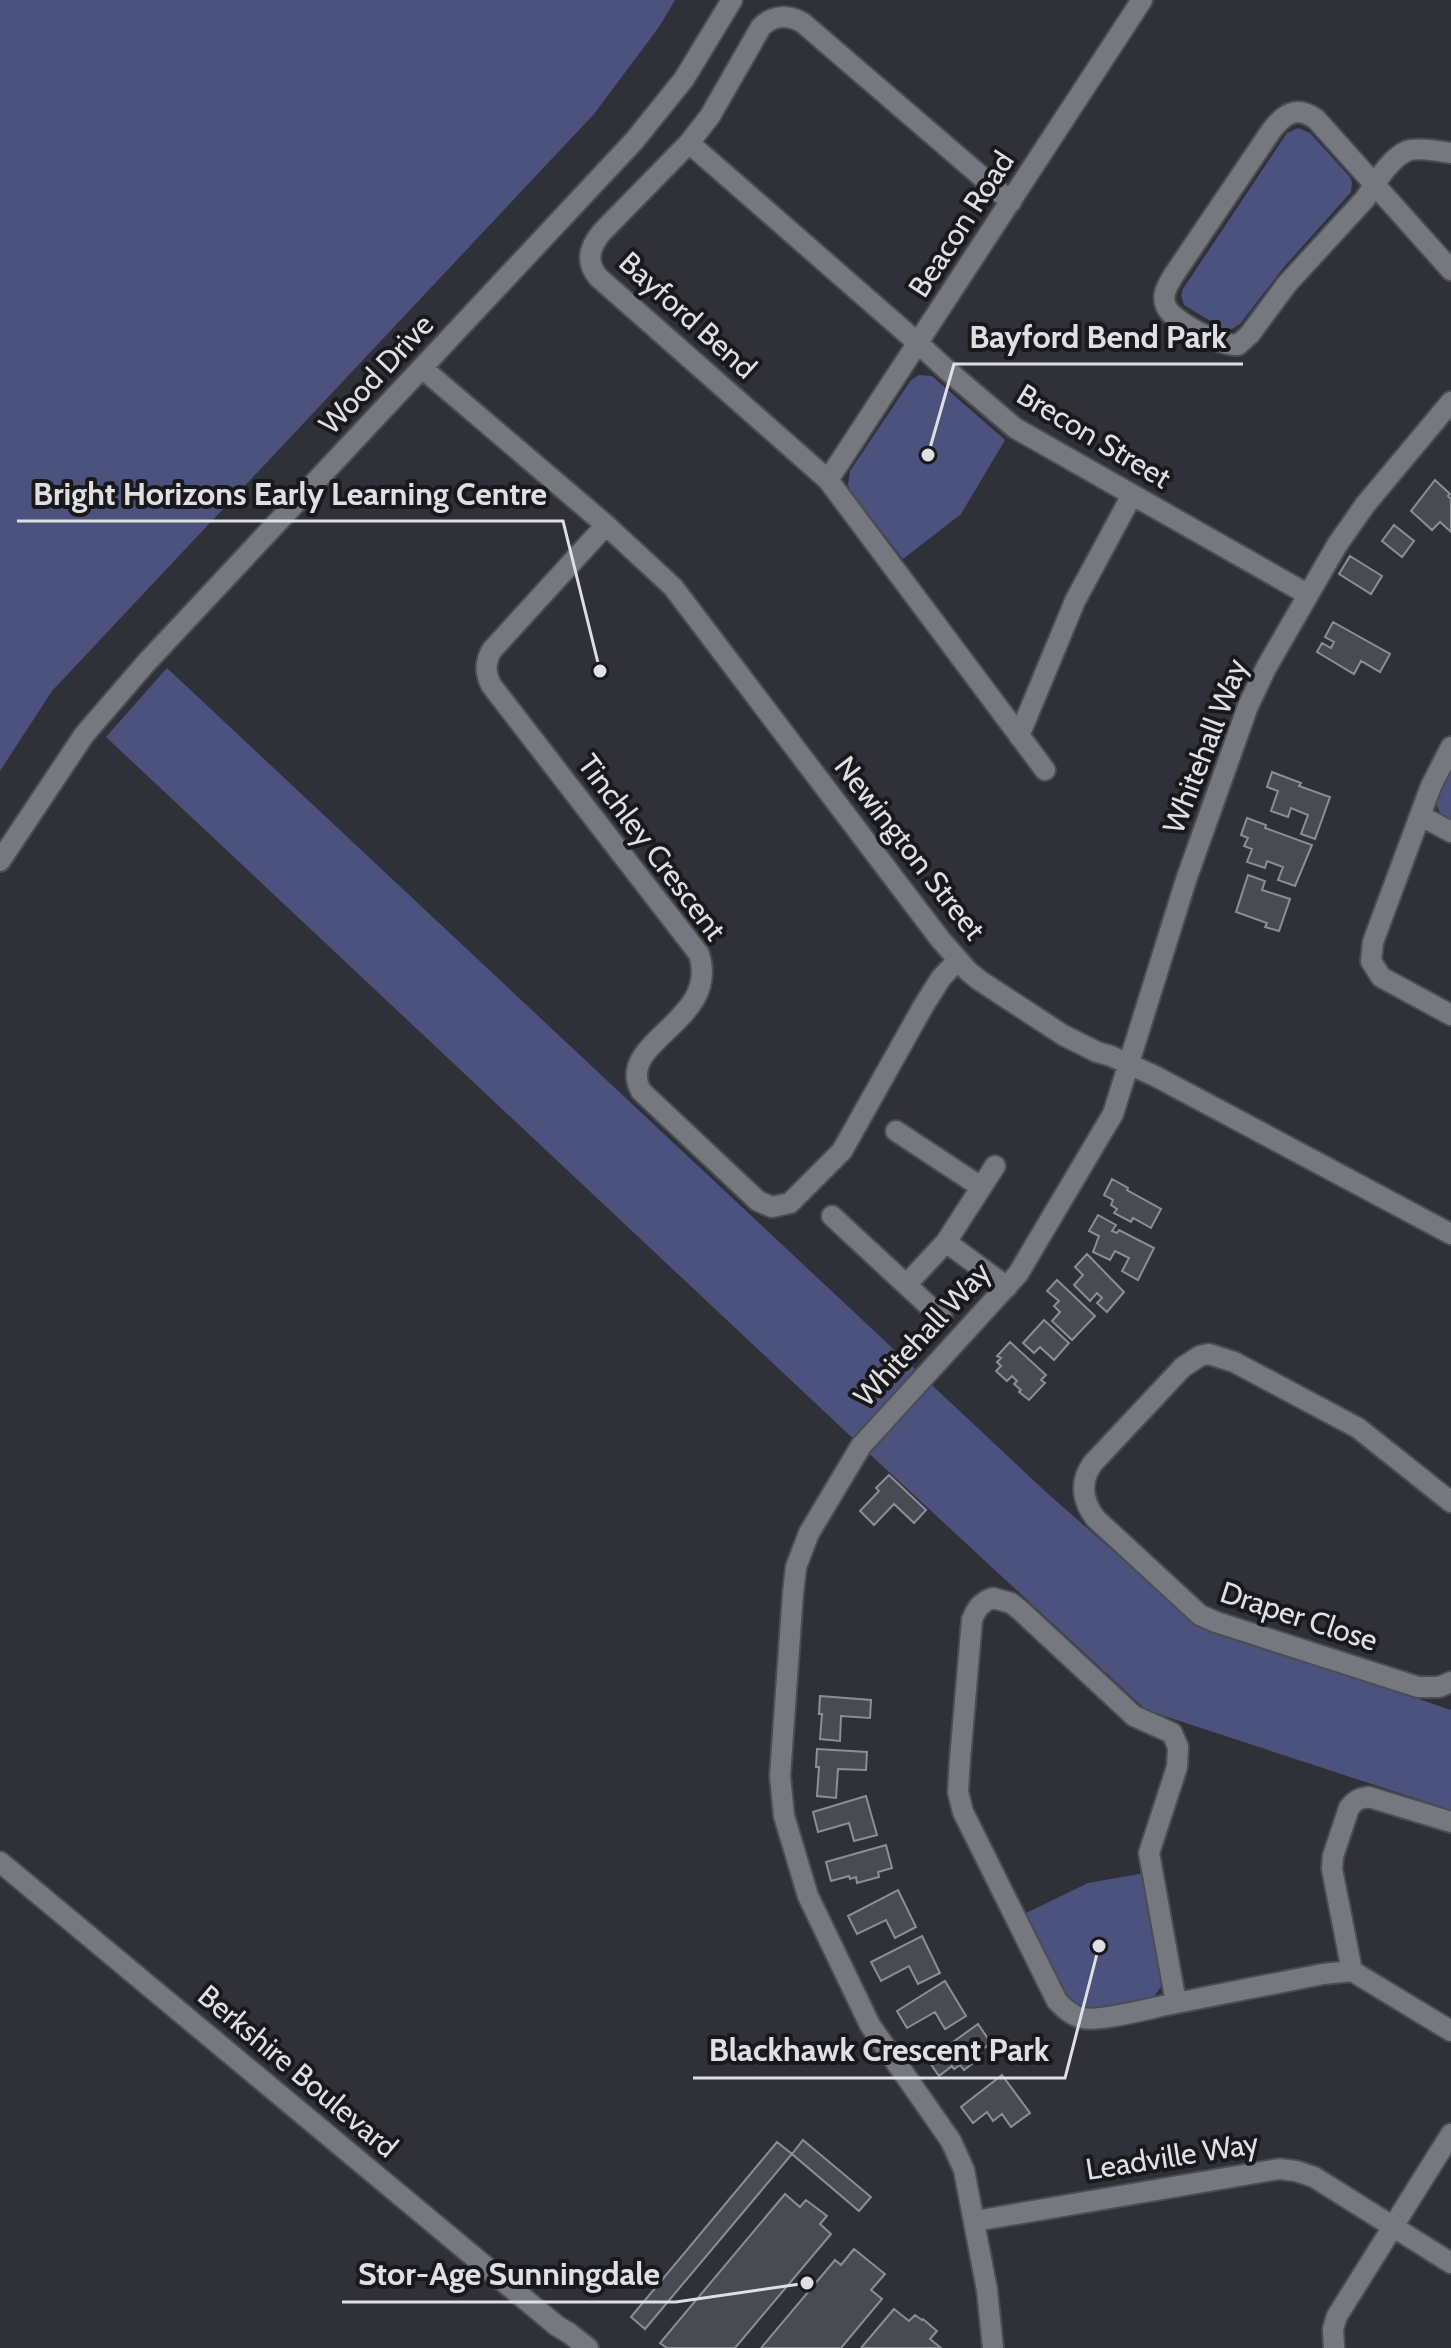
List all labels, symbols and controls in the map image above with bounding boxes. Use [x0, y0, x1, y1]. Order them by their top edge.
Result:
street label: Beacon Road [900, 144, 1022, 304]
street label: Bayford Bend [612, 244, 764, 386]
street label: Wood Drive [311, 306, 441, 442]
callout: Bayford Bend Park [954, 308, 1243, 364]
text: Bayford Bend Park [969, 317, 1227, 356]
street label: Brecon Street [1010, 376, 1178, 496]
callout: Bright Horizons Early Learning Centre [17, 465, 563, 521]
text: Bright Horizons Early Learning Centre [33, 474, 547, 513]
street label: Whitehall Way [1155, 653, 1255, 839]
street label: Tinchley Crescent [570, 747, 734, 947]
street label: Newington Street [827, 749, 993, 947]
street label: Whitehall Way [846, 1254, 998, 1414]
street label: Draper Close [1216, 1573, 1382, 1659]
street label: Berkshire Boulevard [191, 1977, 405, 2165]
callout: Blackhawk Crescent Park [693, 2022, 1065, 2078]
text: Blackhawk Crescent Park [709, 2030, 1050, 2069]
street label: Leadville Way [1083, 2124, 1261, 2188]
callout: Stor-Age Sunningdale [342, 2246, 676, 2302]
text: Stor-Age Sunningdale [358, 2254, 660, 2293]

